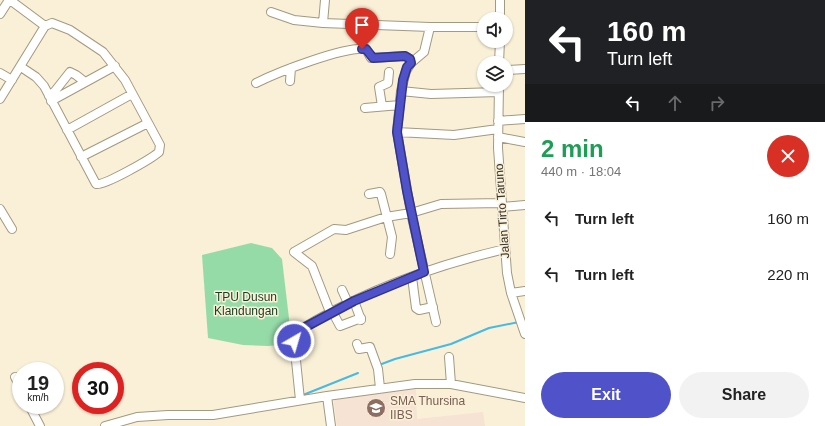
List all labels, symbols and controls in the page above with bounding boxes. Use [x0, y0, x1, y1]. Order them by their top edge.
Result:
pin [345, 8, 379, 49]
map controls [477, 12, 513, 92]
button: sound [477, 12, 513, 48]
icon: arrive [351, 14, 373, 36]
icon: left [541, 16, 593, 68]
text: 160 m [607, 16, 686, 47]
text: Turn left [607, 49, 672, 69]
button: layers [477, 56, 513, 92]
icon: left [622, 92, 644, 114]
icon: ahead [664, 92, 686, 114]
icon: right [706, 92, 728, 114]
text: 2 min [541, 135, 604, 162]
button: close [767, 135, 809, 177]
street label: Jalan Tirto Taruno [492, 163, 512, 259]
text: 440 m · 18:04 [541, 164, 621, 179]
icon: left [541, 207, 563, 229]
text: Turn left [575, 210, 634, 227]
text: 160 m [767, 210, 809, 227]
icon: left [541, 263, 563, 285]
text: Turn left [575, 266, 634, 283]
text: 220 m [767, 266, 809, 283]
park label: TPU Dusun Klandungan [214, 290, 278, 318]
position arrow [273, 320, 315, 362]
speed limit sign: 30 [72, 362, 124, 414]
text: 19 [27, 372, 49, 394]
button: Exit [541, 372, 671, 418]
button: Share [679, 372, 809, 418]
text: km/h [27, 392, 49, 403]
place label: SMA Thursina IIBS [390, 394, 465, 422]
school or university icon: SMA Thursina IIBS [365, 397, 387, 419]

